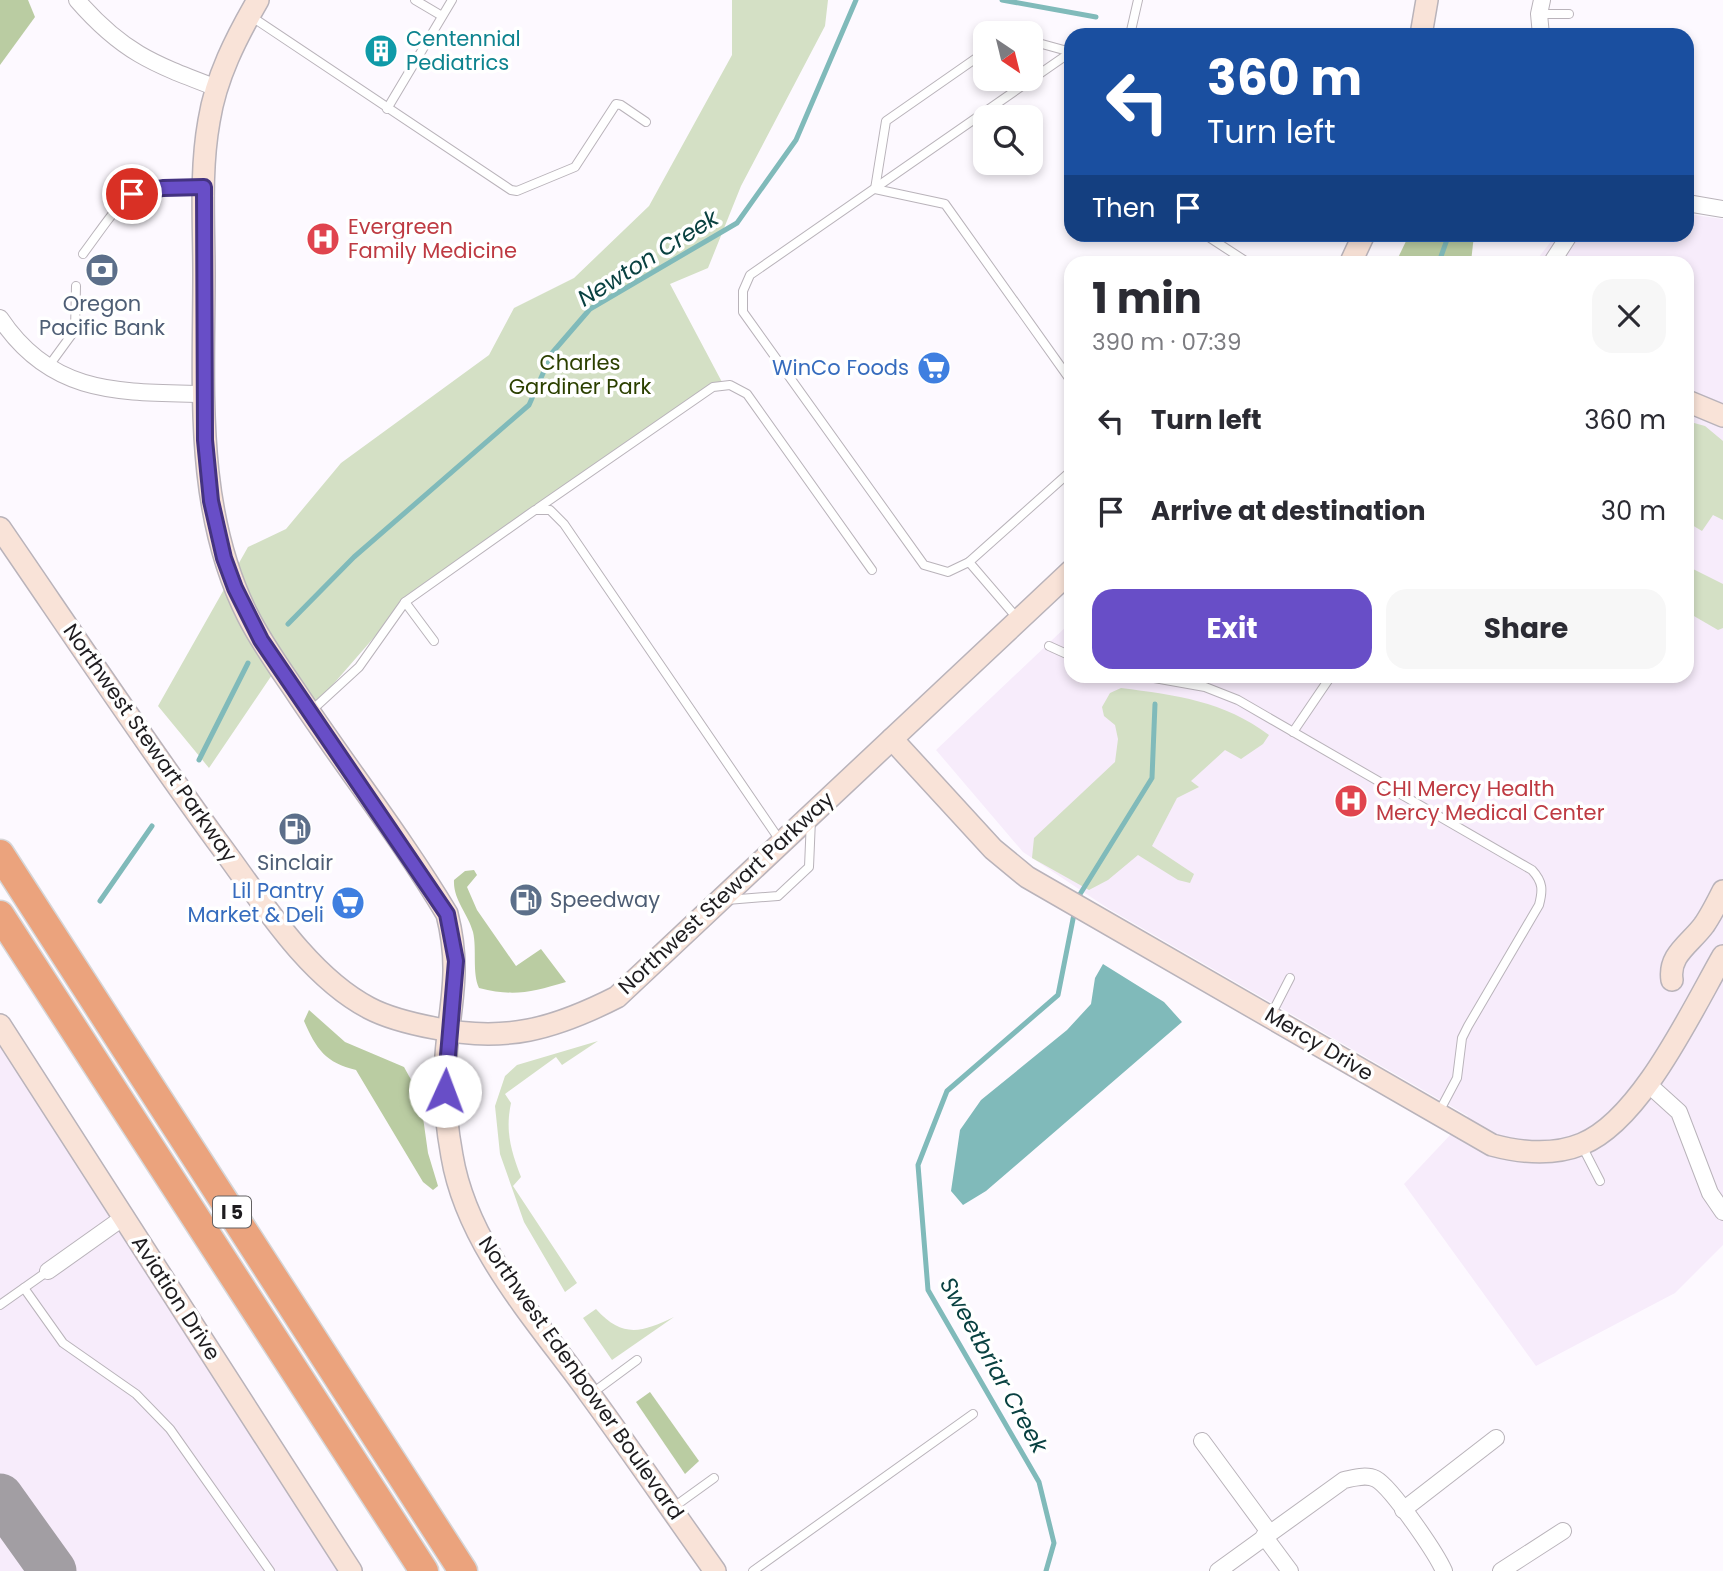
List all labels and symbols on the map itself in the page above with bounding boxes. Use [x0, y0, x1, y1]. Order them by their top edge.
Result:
north arrow [973, 21, 1043, 91]
place label: Centennial Pediatrics [406, 24, 521, 77]
building icon: Centennial Pediatrics [362, 32, 400, 70]
pin [102, 164, 162, 224]
water label: Newton Creek [571, 201, 726, 314]
place label: Evergreen Family Medicine [348, 212, 517, 265]
hospital icon: Evergreen Family Medicine [304, 220, 342, 258]
bank icon: Oregon Pacific Bank [83, 251, 121, 289]
place label: Oregon Pacific Bank [39, 289, 165, 342]
park label: Charles Gardiner Park [509, 348, 651, 401]
supermarket icon: WinCo Foods [915, 349, 953, 387]
place label: WinCo Foods [772, 353, 909, 382]
street label: Northwest Stewart Parkway [57, 618, 244, 868]
place label: CHI Mercy Health Mercy Medical Center [1376, 774, 1605, 827]
hospital icon: CHI Mercy Health Mercy Medical Center [1332, 782, 1370, 820]
street label: Northwest Stewart Parkway [611, 785, 840, 1001]
fuel station icon: Sinclair [276, 810, 314, 848]
place label: Sinclair [257, 848, 333, 877]
place label: Lil Pantry Market & Deli [187, 876, 324, 929]
fuel station icon: Speedway [507, 881, 545, 919]
supermarket icon: Lil Pantry Market & Deli [329, 884, 367, 922]
place label: Speedway [550, 885, 660, 914]
street label: Mercy Drive [1260, 1000, 1379, 1087]
position arrow [408, 1054, 482, 1128]
road number: I 5 [213, 1196, 251, 1228]
street label: Aviation Drive [125, 1230, 228, 1366]
street label: Northwest Edenbower Boulevard [472, 1230, 691, 1525]
water label: Sweetbriar Creek [932, 1271, 1056, 1460]

